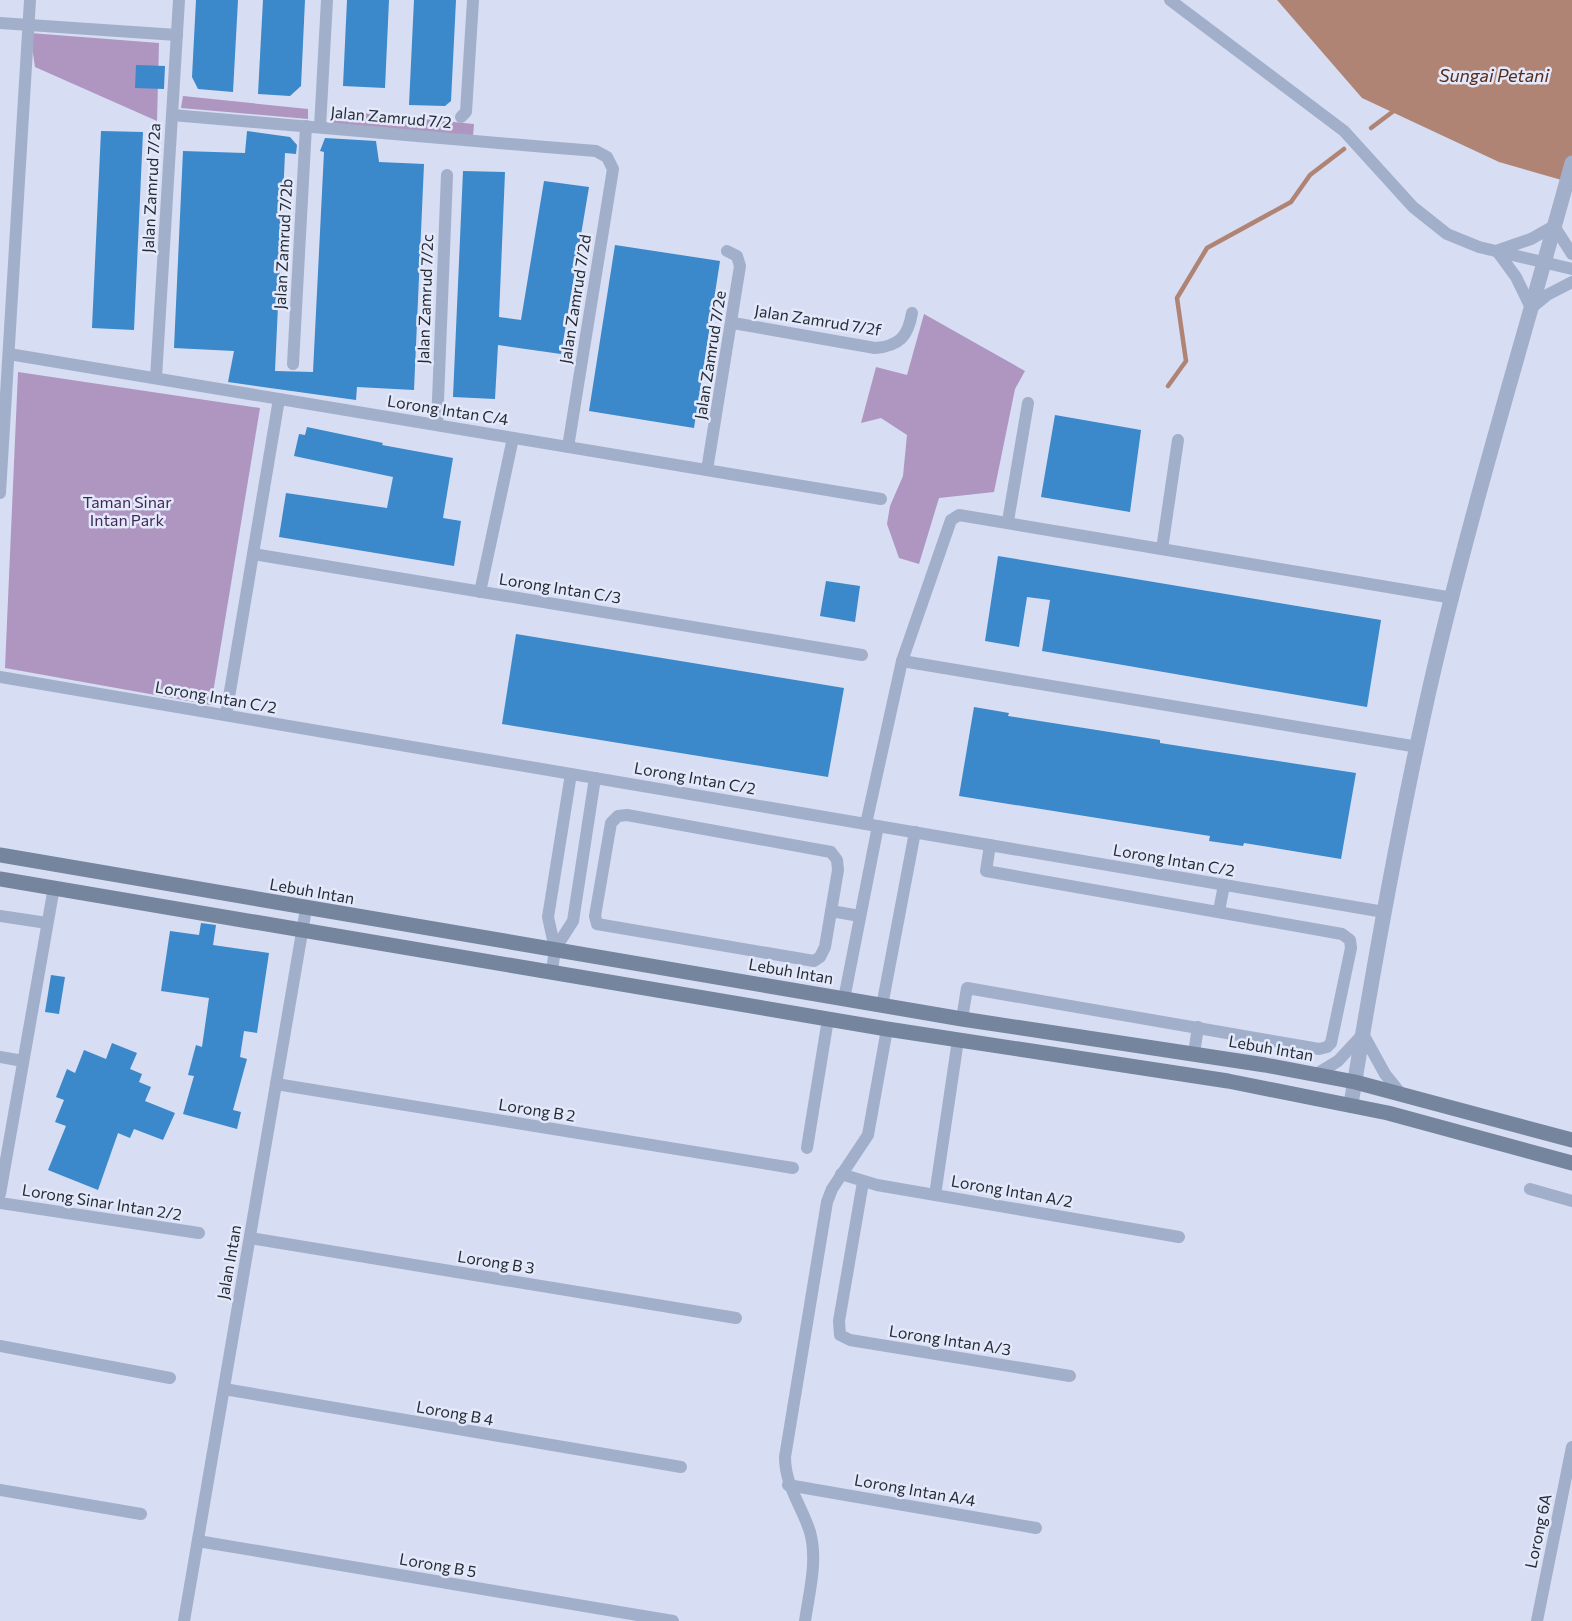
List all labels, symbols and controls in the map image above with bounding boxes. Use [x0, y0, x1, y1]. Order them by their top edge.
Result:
water label: Sungai Petani [1439, 64, 1550, 86]
street label: Jalan Zamrud 7/2 [330, 102, 453, 131]
street label: Jalan Zamrud 7/2a [138, 123, 163, 253]
street label: Jalan Zamrud 7/2b [270, 178, 295, 310]
street label: Jalan Zamrud 7/2d [555, 233, 594, 365]
street label: Jalan Zamrud 7/2c [413, 234, 436, 364]
street label: Jalan Zamrud 7/2e [690, 289, 729, 421]
street label: Jalan Zamrud 7/2f [753, 300, 883, 339]
street label: Lorong Intan C/4 [386, 391, 510, 429]
park label: Taman Sinar Intan Park [82, 492, 172, 529]
street label: Lorong Intan C/3 [498, 568, 622, 607]
street label: Lorong Intan C/2 [154, 676, 278, 717]
street label: Lorong Intan C/2 [633, 757, 757, 798]
street label: Lorong Intan C/2 [1112, 839, 1236, 880]
street label: Lebuh Intan [268, 874, 356, 907]
street label: Lebuh Intan [747, 954, 835, 987]
street label: Lebuh Intan [1227, 1031, 1315, 1064]
street label: Lorong B 2 [497, 1094, 577, 1125]
street label: Lorong Intan A/2 [950, 1170, 1074, 1211]
street label: Lorong Sinar Intan 2/2 [21, 1179, 183, 1224]
street label: Jalan Intan [213, 1223, 244, 1301]
street label: Lorong B 3 [456, 1246, 536, 1277]
street label: Lorong Intan A/3 [888, 1320, 1013, 1359]
street label: Lorong B 4 [415, 1396, 496, 1429]
street label: Lorong Intan A/4 [853, 1470, 978, 1510]
street label: Lorong 6A [1520, 1492, 1555, 1570]
street label: Lorong B 5 [398, 1548, 478, 1581]

